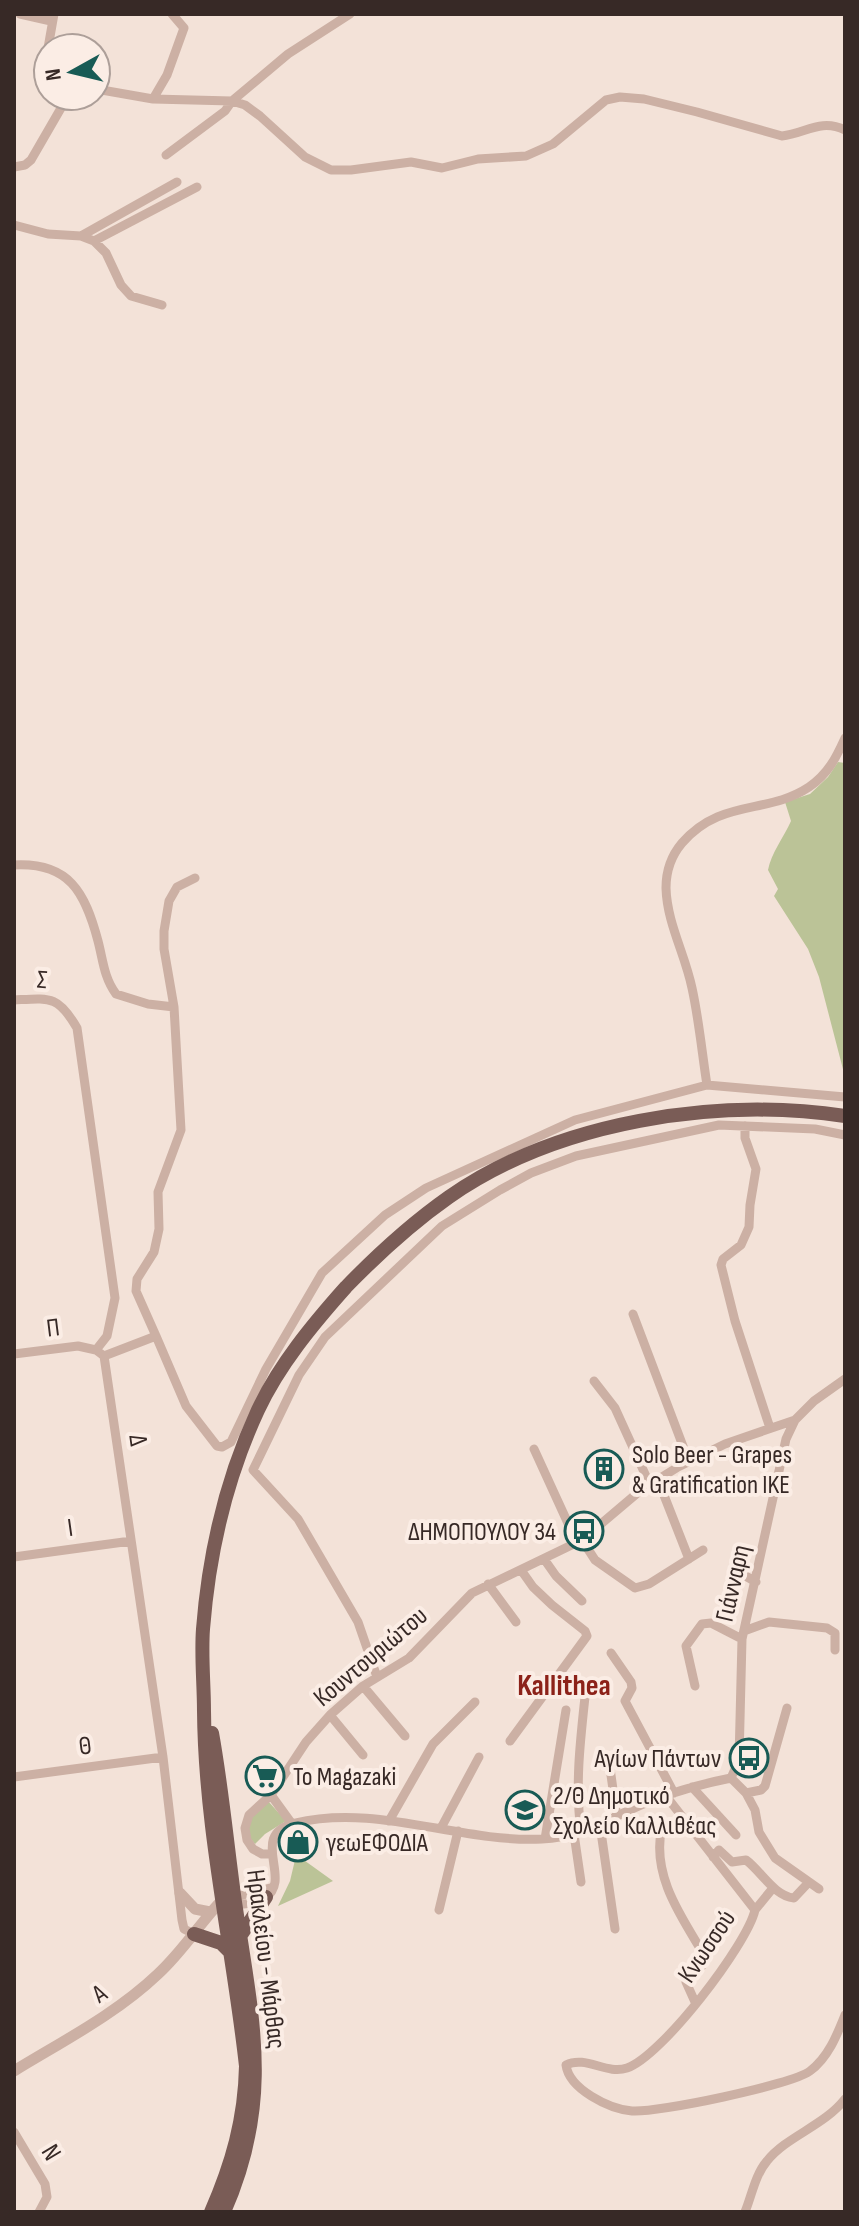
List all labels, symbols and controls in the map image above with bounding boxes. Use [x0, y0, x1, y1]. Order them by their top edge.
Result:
north arrow [32, 32, 112, 112]
text: N [39, 67, 68, 82]
street label: Σ [35, 965, 48, 996]
street label: Π [45, 1312, 62, 1345]
street label: Δ [121, 1432, 154, 1448]
place label: Solo Beer - Grapes & Gratification IKE [632, 1440, 792, 1501]
building icon: Solo Beer - Grapes & Gratification IKE [583, 1448, 625, 1490]
bus stop icon: ΔΗΜΟΠΟΥΛΟΥ 34 [563, 1510, 605, 1552]
street label: Ι [65, 1513, 75, 1544]
place label: ΔΗΜΟΠΟΥΛΟΥ 34 [408, 1517, 556, 1548]
street label: Γιάνναρη [710, 1542, 757, 1625]
street label: Κουντουριώτου [308, 1601, 434, 1714]
district label: Kallithea [517, 1668, 611, 1704]
street label: Θ [77, 1730, 93, 1763]
bus stop icon: Αγίων Πάντων [728, 1737, 770, 1779]
place label: Αγίων Πάντων [594, 1744, 721, 1775]
supermarket icon: To Magazaki [244, 1755, 286, 1797]
place label: To Magazaki [293, 1762, 396, 1793]
place label: 2/Θ Δημοτικό Σχολείο Καλλιθέας [553, 1781, 716, 1842]
school or university icon: 2/Θ Δημοτικό Σχολείο Καλλιθέας [504, 1789, 546, 1831]
shop icon: γεωΕΦΟΔΙΑ [277, 1821, 319, 1863]
place label: γεωΕΦΟΔΙΑ [325, 1828, 429, 1859]
street label: Ηρακλείου - Μάρθας [239, 1868, 292, 2051]
street label: Κνωσσού [672, 1905, 743, 1989]
street label: Α [86, 1978, 114, 2011]
street label: Ν [34, 2139, 67, 2166]

